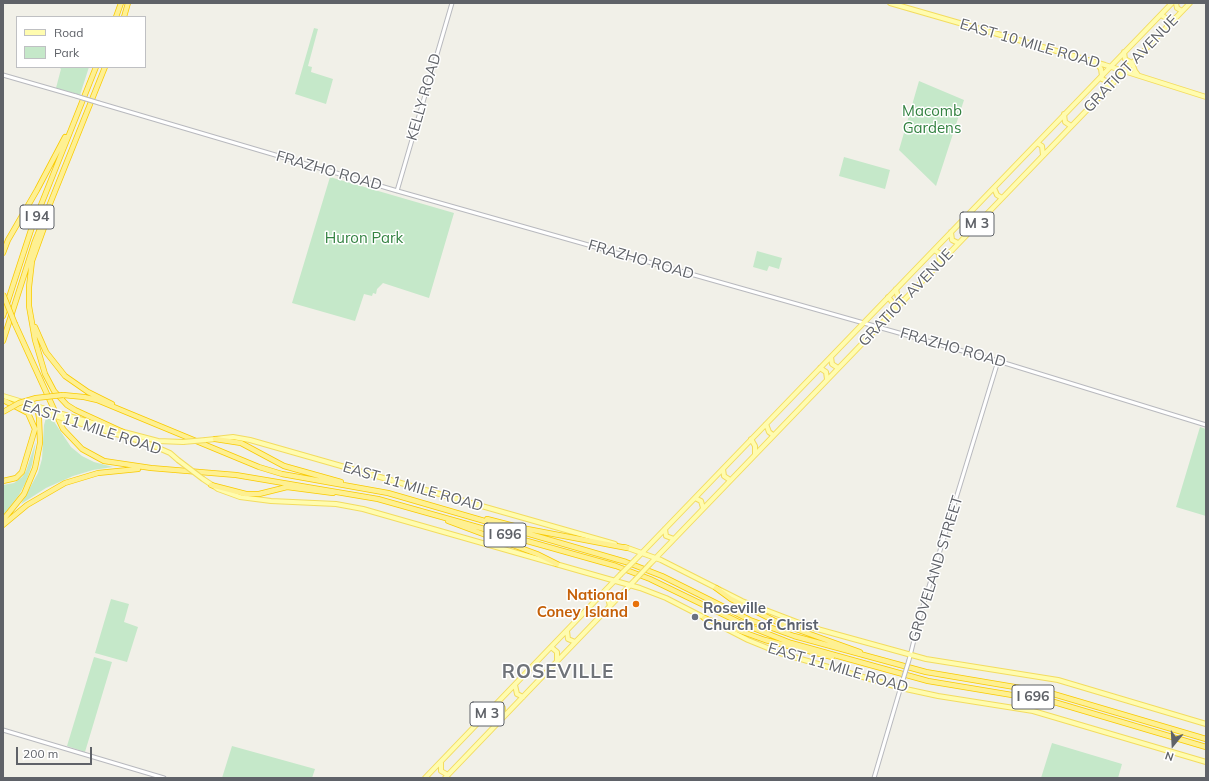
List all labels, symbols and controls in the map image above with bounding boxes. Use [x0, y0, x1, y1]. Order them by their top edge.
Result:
street label: GRATIOT AVENUE [1080, 12, 1182, 116]
street label: EAST 10 MILE ROAD [958, 15, 1102, 73]
legend [16, 16, 146, 68]
text: Road [54, 25, 83, 40]
text: Park [54, 45, 79, 60]
street label: KELLY ROAD [403, 51, 445, 143]
park label: Macomb Gardens [902, 102, 962, 137]
street label: FRAZHO ROAD [274, 147, 384, 195]
road number: I 94 [20, 205, 54, 229]
road number: M 3 [960, 212, 994, 236]
park label: Huron Park [325, 229, 403, 247]
street label: FRAZHO ROAD [586, 236, 696, 284]
street label: GRATIOT AVENUE [855, 246, 957, 350]
street label: FRAZHO ROAD [898, 324, 1008, 372]
street label: EAST 11 MILE ROAD [20, 397, 164, 459]
street label: EAST 11 MILE ROAD [341, 458, 485, 516]
street label: GROVELAND STREET [905, 494, 967, 644]
road number: I 696 [484, 523, 526, 547]
place label: National Coney Island [537, 586, 628, 621]
marker: National Coney Island [631, 599, 641, 609]
place label: Roseville Church of Christ [703, 599, 818, 634]
marker: Roseville Church of Christ [690, 612, 700, 622]
street label: EAST 11 MILE ROAD [766, 639, 910, 697]
district label: ROSEVILLE [502, 661, 614, 683]
road number: I 696 [1012, 685, 1054, 709]
road number: M 3 [470, 702, 504, 726]
north arrow [1153, 725, 1193, 765]
scale bar [18, 739, 94, 765]
text: 200 m [23, 746, 58, 761]
text: N [1163, 748, 1175, 764]

